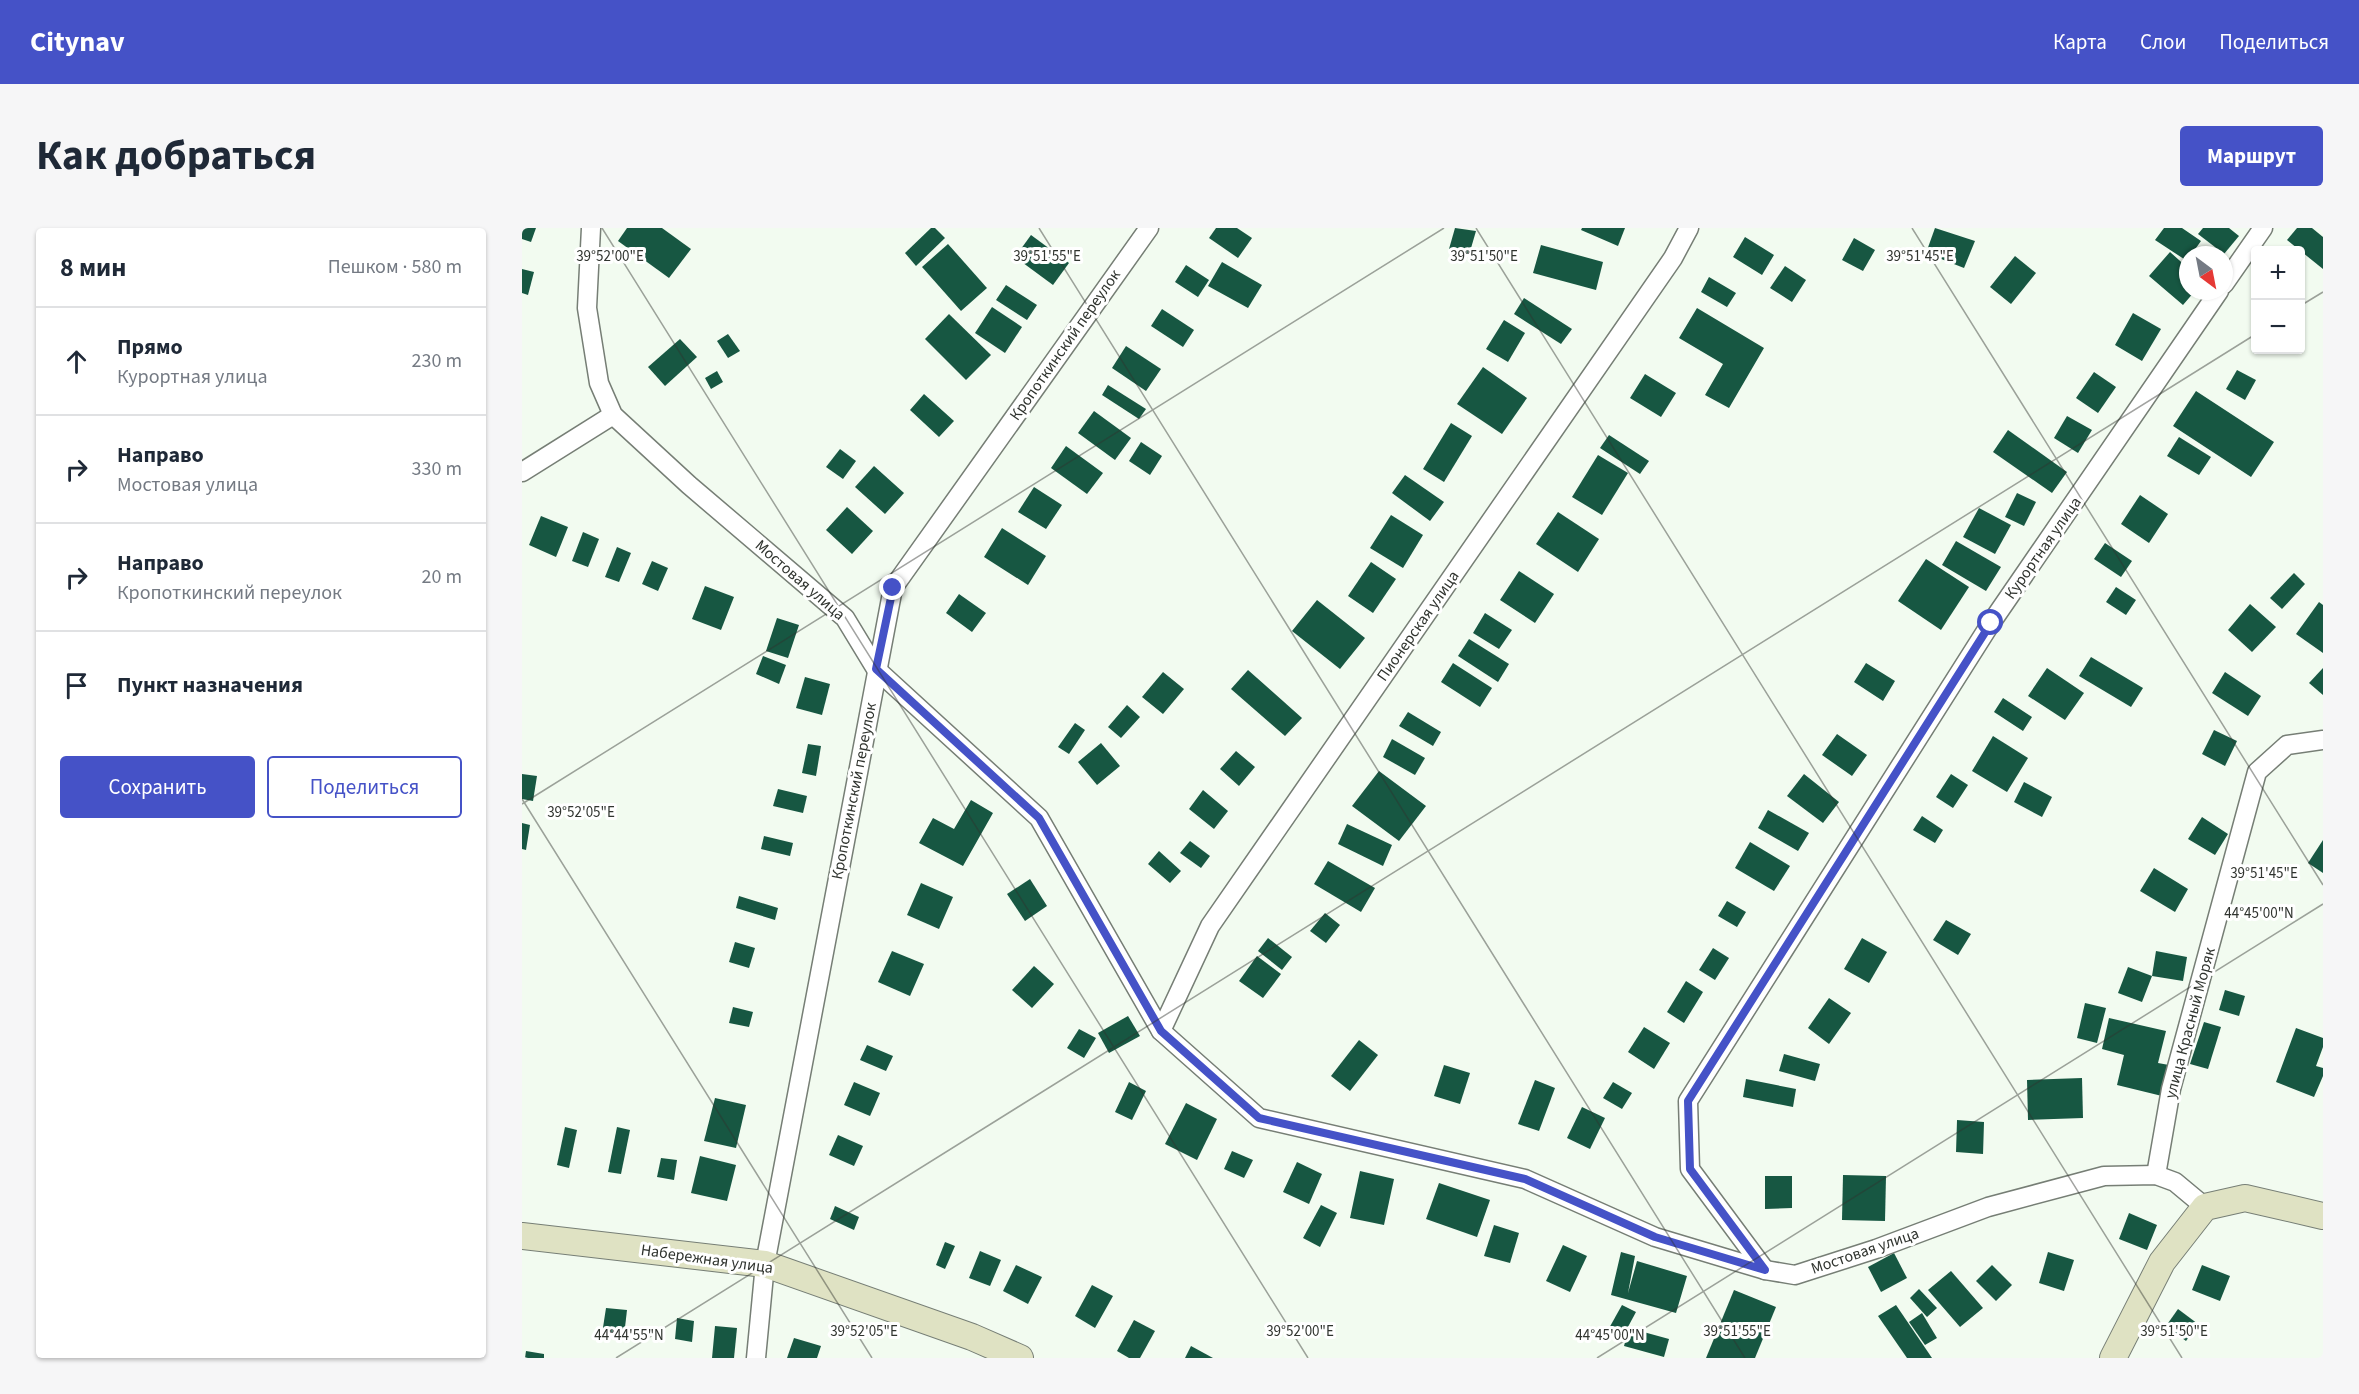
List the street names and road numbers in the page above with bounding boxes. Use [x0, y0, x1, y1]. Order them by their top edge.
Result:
street label: Кропоткинский переулок [1004, 265, 1126, 425]
street label: Курортная улица [1999, 492, 2087, 604]
street label: Мостовая улица [750, 535, 850, 625]
street label: Пионерская улица [1372, 566, 1464, 686]
street label: Кропоткинский переулок [826, 700, 882, 881]
street label: улица Красный Моряк [2159, 945, 2221, 1101]
street label: Мостовая улица [1808, 1222, 1922, 1280]
street label: Набережная улица [639, 1239, 775, 1279]

